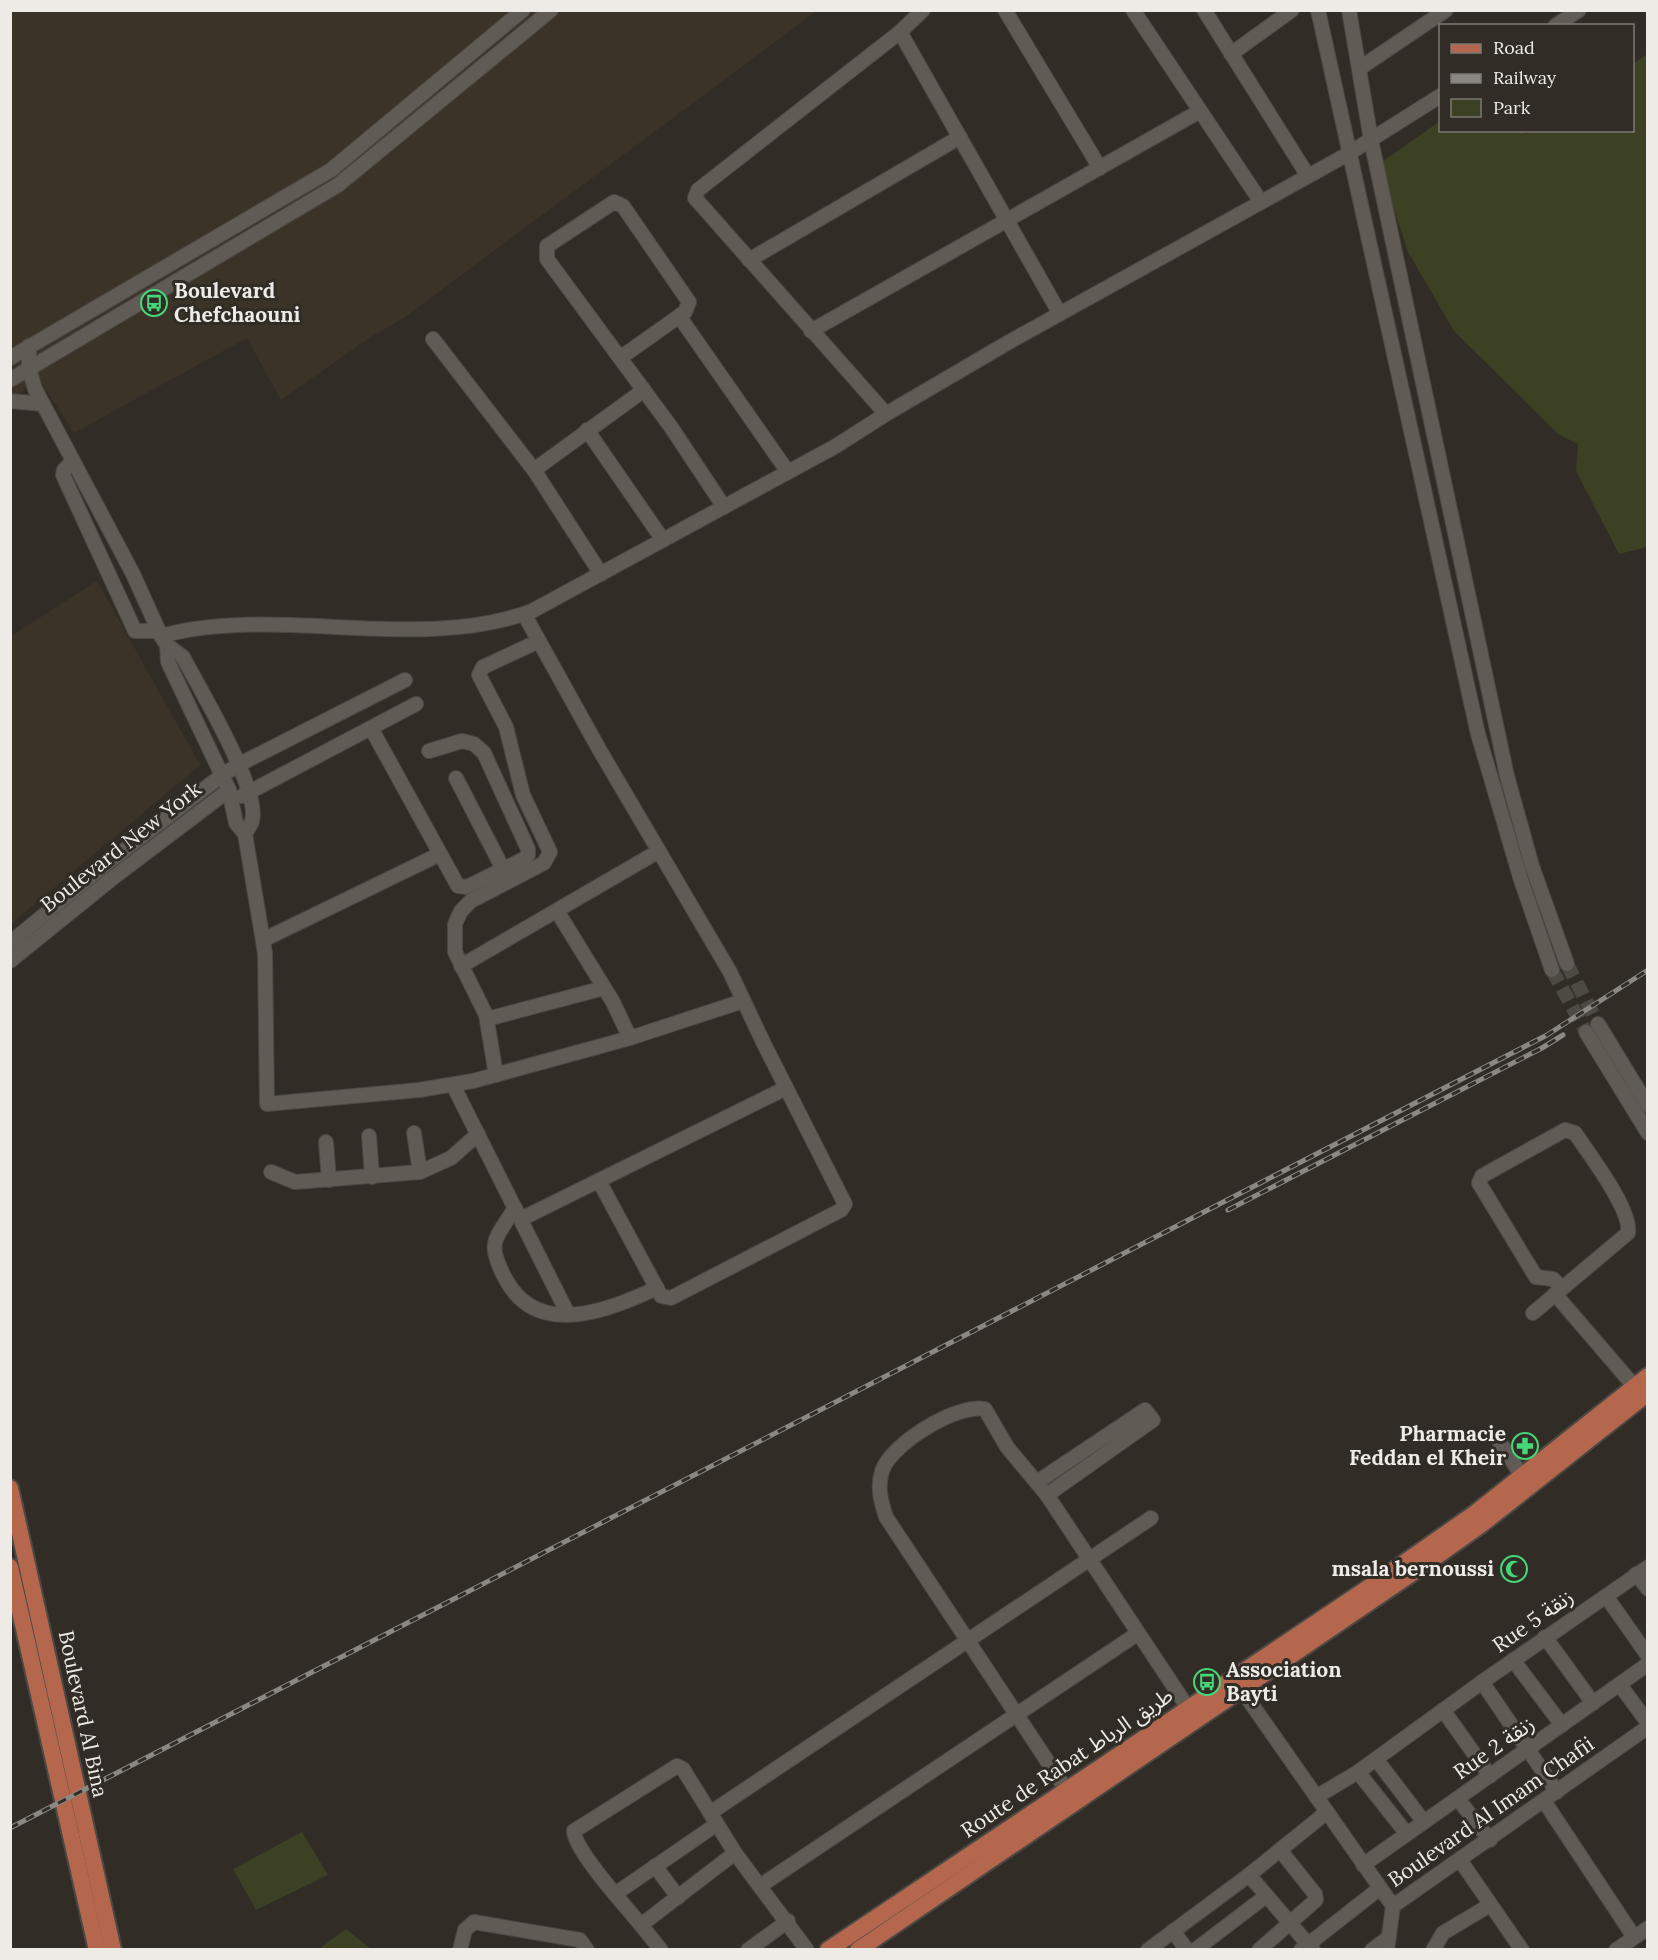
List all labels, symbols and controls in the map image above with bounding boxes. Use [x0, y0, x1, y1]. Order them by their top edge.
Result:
legend [1439, 24, 1634, 132]
text: Road [1493, 36, 1535, 59]
text: Railway [1493, 66, 1557, 89]
text: Park [1493, 96, 1531, 119]
place label: Boulevard Chefchaouni [174, 277, 301, 328]
bus stop icon: Boulevard Chefchaouni [139, 288, 169, 318]
street label: Boulevard New York [35, 775, 207, 918]
place label: Pharmacie Feddan el Kheir [1349, 1420, 1506, 1471]
pharmacy icon: Pharmacie Feddan el Kheir [1510, 1431, 1540, 1461]
mosque icon: msala bernoussi [1499, 1554, 1529, 1584]
place label: msala bernoussi [1332, 1555, 1494, 1582]
street label: Rue 5 زنقة [1487, 1583, 1579, 1658]
street label: Boulevard Al Bina [53, 1628, 114, 1800]
place label: Association Bayti [1226, 1656, 1342, 1707]
bus stop icon: Association Bayti [1192, 1667, 1222, 1697]
street label: Route de Rabat طريق الرباط [956, 1681, 1178, 1844]
street label: Rue 2 زنقة [1448, 1710, 1539, 1785]
street label: Boulevard Al Imam Chafii [1382, 1730, 1599, 1893]

